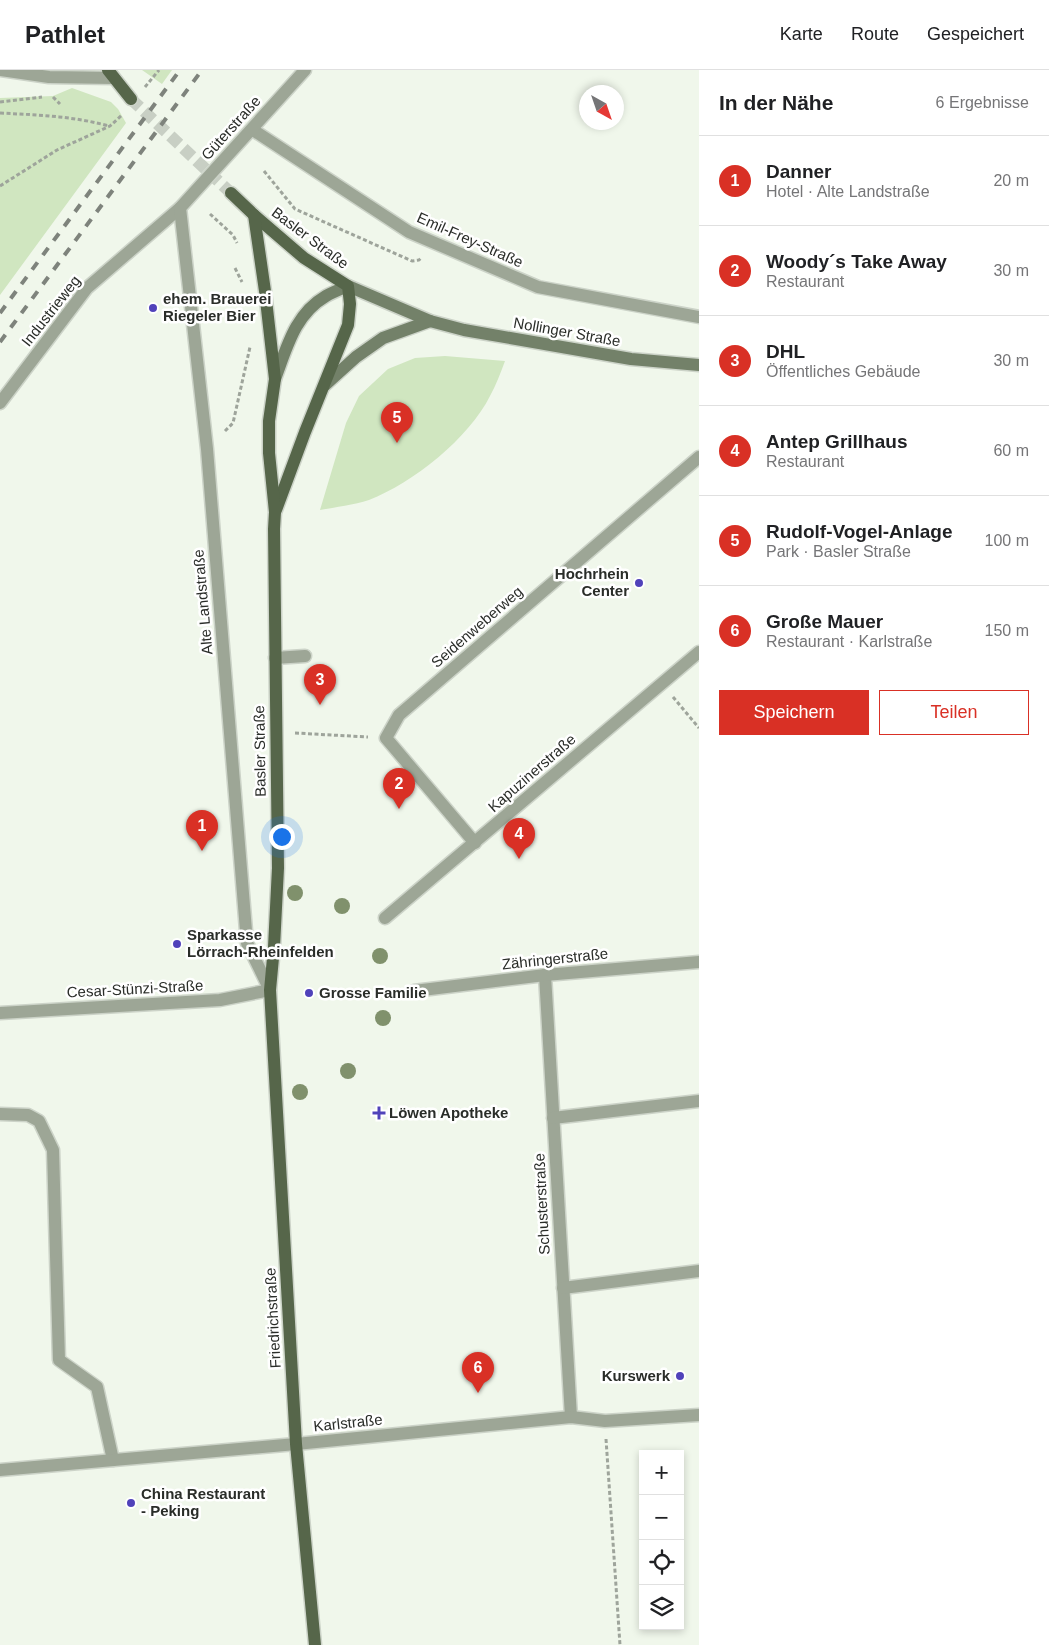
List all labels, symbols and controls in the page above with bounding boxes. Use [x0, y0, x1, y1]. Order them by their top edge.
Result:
text: Pathlet [25, 21, 105, 48]
text: Karte [780, 24, 823, 44]
text: Route [851, 24, 899, 44]
text: Gespeichert [927, 24, 1024, 44]
north arrow [579, 85, 624, 130]
text: In der Nähe [719, 91, 833, 114]
street label: Güterstraße [198, 92, 264, 163]
text: 6 Ergebnisse [936, 94, 1029, 111]
text: Danner [766, 161, 831, 182]
text: 1 [731, 172, 739, 189]
text: 20 m [993, 172, 1029, 189]
text: Hotel · Alte Landstraße [766, 183, 930, 200]
street label: Basler Straße [269, 203, 352, 272]
street label: Emil-Frey-Straße [415, 209, 526, 271]
text: Woody´s Take Away [766, 251, 947, 272]
text: 2 [731, 262, 739, 279]
text: 30 m [993, 262, 1029, 279]
street label: Industrieweg [18, 272, 83, 349]
text: Restaurant [766, 273, 844, 290]
place label: ehem. Brauerei Riegeler Bier [163, 290, 271, 324]
marker: ehem. Brauerei Riegeler Bier [147, 302, 159, 314]
street label: Nollinger Straße [512, 314, 622, 349]
text: DHL [766, 341, 805, 362]
text: 3 [731, 352, 739, 369]
text: 30 m [993, 352, 1029, 369]
text: Öffentliches Gebäude [766, 363, 920, 380]
pin: 5 [381, 402, 413, 443]
text: Antep Grillhaus [766, 431, 907, 452]
text: 4 [731, 442, 739, 459]
text: 60 m [993, 442, 1029, 459]
text: Restaurant [766, 453, 844, 470]
text: Rudolf-Vogel-Anlage [766, 521, 952, 542]
text: 5 [731, 532, 739, 549]
text: 100 m [985, 532, 1029, 549]
text: Park · Basler Straße [766, 543, 911, 560]
street label: Alte Landstraße [189, 549, 216, 656]
place label: Hochrhein Center [555, 565, 629, 599]
marker: Hochrhein Center [633, 577, 645, 589]
street label: Seidenweberweg [428, 582, 526, 671]
text: Große Mauer [766, 611, 883, 632]
text: 6 [731, 622, 739, 639]
text: 150 m [985, 622, 1029, 639]
text: Restaurant · Karlstraße [766, 633, 932, 650]
pin: 3 [304, 664, 336, 705]
button: Speichern [719, 690, 869, 735]
button: Teilen [879, 690, 1029, 735]
street label: Basler Straße [250, 705, 269, 797]
street label: Kapuzinerstraße [485, 730, 579, 815]
pin: 2 [383, 768, 415, 809]
pin: 1 [186, 810, 218, 851]
pin: 4 [503, 818, 535, 859]
your location [269, 824, 295, 850]
place label: Sparkasse Lörrach-Rheinfelden [187, 926, 334, 960]
marker: Sparkasse Lörrach-Rheinfelden [171, 938, 183, 950]
street label: Zähringerstraße [501, 944, 609, 973]
street label: Cesar-Stünzi-Straße [66, 976, 204, 1001]
place label: Grosse Familie [319, 984, 427, 1001]
marker: Grosse Familie [303, 987, 315, 999]
place label: Löwen Apotheke [389, 1104, 508, 1121]
marker: Löwen Apotheke [373, 1107, 385, 1119]
street label: Schusterstraße [530, 1153, 553, 1255]
street label: Friedrichstraße [261, 1267, 284, 1369]
pin: 6 [462, 1352, 494, 1393]
place label: Kurswerk [602, 1367, 671, 1384]
marker: Kurswerk [674, 1370, 686, 1382]
street label: Karlstraße [313, 1410, 383, 1435]
map controls [639, 1450, 684, 1630]
button: + [639, 1450, 684, 1495]
place label: China Restaurant - Peking [141, 1485, 265, 1519]
button: − [639, 1495, 684, 1540]
marker: China Restaurant - Peking [125, 1497, 137, 1509]
button: locate [639, 1540, 684, 1585]
button: layers [639, 1585, 684, 1630]

